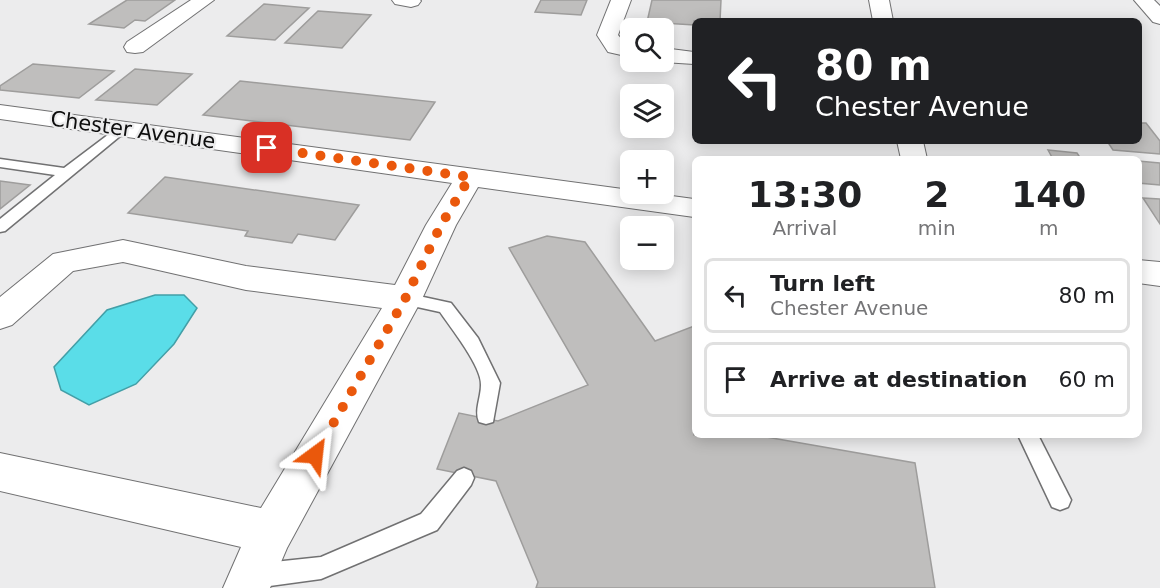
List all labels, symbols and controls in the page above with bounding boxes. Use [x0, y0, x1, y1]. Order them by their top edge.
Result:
map controls [620, 18, 674, 270]
button: search [620, 18, 674, 72]
text: 80 m [815, 41, 932, 90]
icon: left [716, 42, 794, 120]
button: layers [620, 84, 674, 138]
text: Chester Avenue [815, 91, 1029, 122]
street label: Chester Avenue [49, 107, 217, 153]
pin [241, 122, 292, 173]
icon: arrive [250, 131, 283, 164]
button: + [620, 150, 674, 204]
text: 13:30 [748, 174, 862, 215]
text: 2 [924, 174, 949, 215]
text: 140 [1011, 174, 1086, 215]
button: − [620, 216, 674, 270]
text: Arrival [772, 216, 837, 240]
text: min [918, 216, 956, 240]
text: m [1039, 216, 1059, 240]
text: Turn left [770, 271, 875, 296]
icon: left [719, 279, 752, 312]
text: 80 m [1059, 283, 1115, 308]
text: Chester Avenue [770, 296, 928, 320]
icon: arrive [719, 363, 752, 396]
text: Arrive at destination [770, 367, 1027, 392]
text: 60 m [1059, 367, 1115, 392]
position arrow [283, 423, 347, 487]

